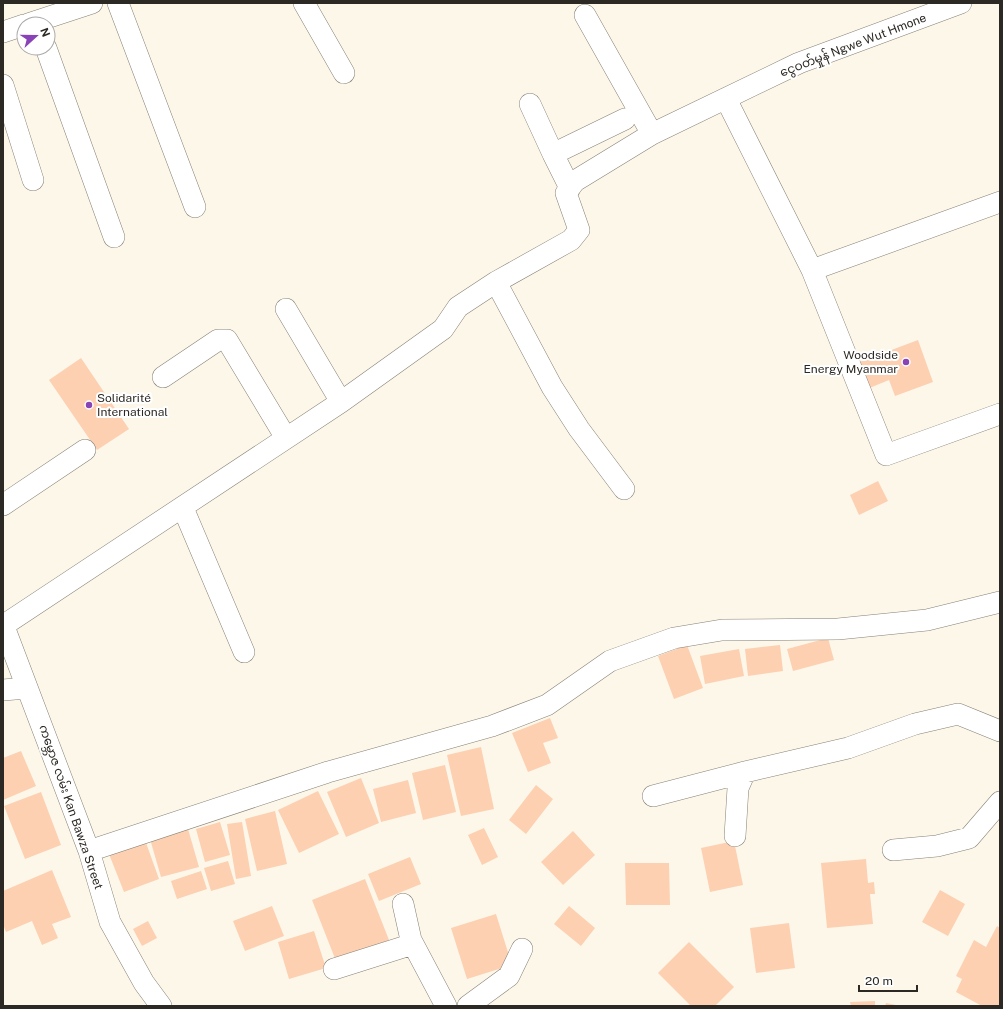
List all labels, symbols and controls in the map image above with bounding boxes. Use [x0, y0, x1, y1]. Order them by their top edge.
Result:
street label: ငွေဝတ်မှုန် Ngwe Wut Hmone [777, 9, 929, 82]
north arrow [16, 16, 56, 56]
text: N [38, 26, 52, 39]
place label: Woodside Energy Myanmar [804, 348, 898, 376]
marker: Woodside Energy Myanmar [901, 357, 911, 367]
place label: Solidarité International [97, 391, 168, 419]
marker: Solidarité International [84, 400, 94, 410]
street label: ကမ္ဘောဇ လမ်း Kan Bawza Street [33, 722, 108, 892]
scale bar [859, 967, 917, 993]
text: 20 m [865, 974, 893, 988]

